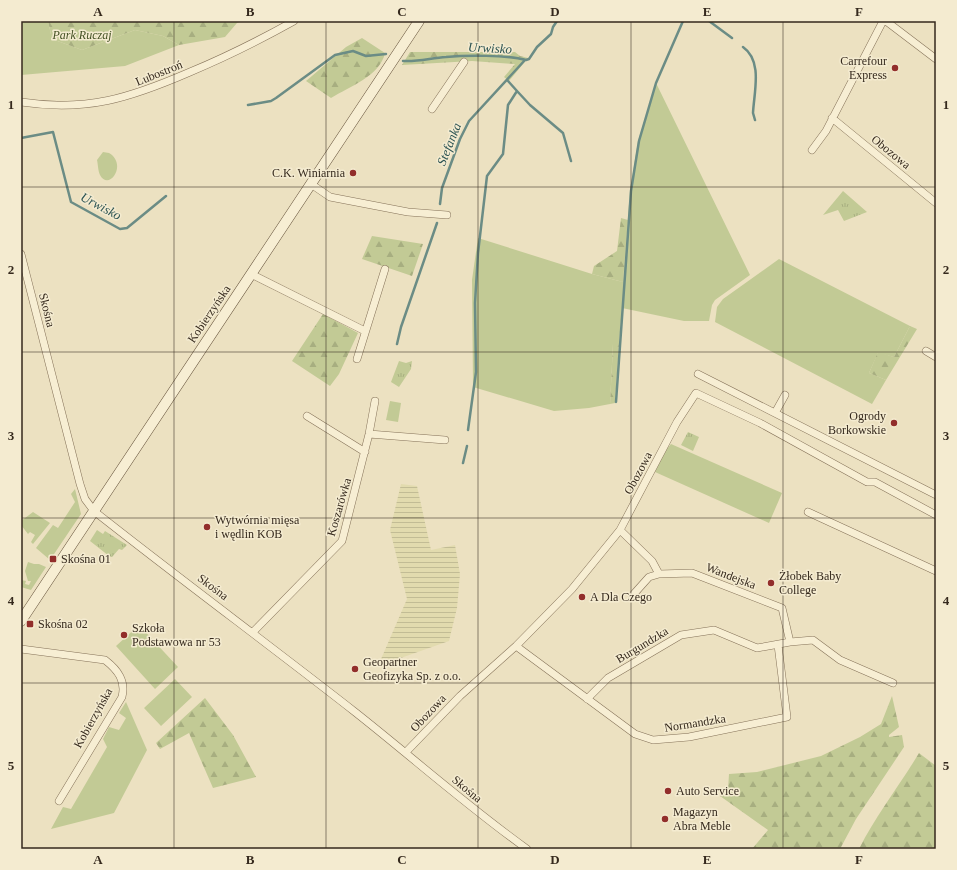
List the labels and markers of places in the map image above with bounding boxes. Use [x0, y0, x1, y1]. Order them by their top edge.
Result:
place label: Carrefour Express [840, 54, 887, 82]
marker: Carrefour Express [890, 63, 900, 73]
place label: C.K. Winiarnia [272, 166, 346, 180]
marker: C.K. Winiarnia [348, 168, 358, 178]
place label: Ogrody Borkowskie [828, 409, 886, 437]
marker: Ogrody Borkowskie [889, 418, 899, 428]
place label: Wytwórnia mięsa i wędlin KOB [215, 513, 300, 541]
marker: Wytwórnia mięsa i wędlin KOB [202, 522, 212, 532]
place label: Skośna 01 [61, 552, 111, 566]
marker: Skośna 01 [48, 554, 58, 564]
place label: Żłobek Baby College [779, 569, 841, 597]
marker: Żłobek Baby College [766, 578, 776, 588]
place label: A Dla Czego [590, 590, 652, 604]
marker: A Dla Czego [577, 592, 587, 602]
place label: Skośna 02 [38, 617, 88, 631]
marker: Skośna 02 [25, 619, 35, 629]
place label: Szkoła Podstawowa nr 53 [132, 621, 221, 649]
marker: Szkoła Podstawowa nr 53 [119, 630, 129, 640]
place label: Geopartner Geofizyka Sp. z o.o. [363, 655, 461, 683]
marker: Geopartner Geofizyka Sp. z o.o. [350, 664, 360, 674]
place label: Auto Service [676, 784, 739, 798]
marker: Auto Service [663, 786, 673, 796]
place label: Magazyn Abra Meble [673, 805, 731, 833]
marker: Magazyn Abra Meble [660, 814, 670, 824]

